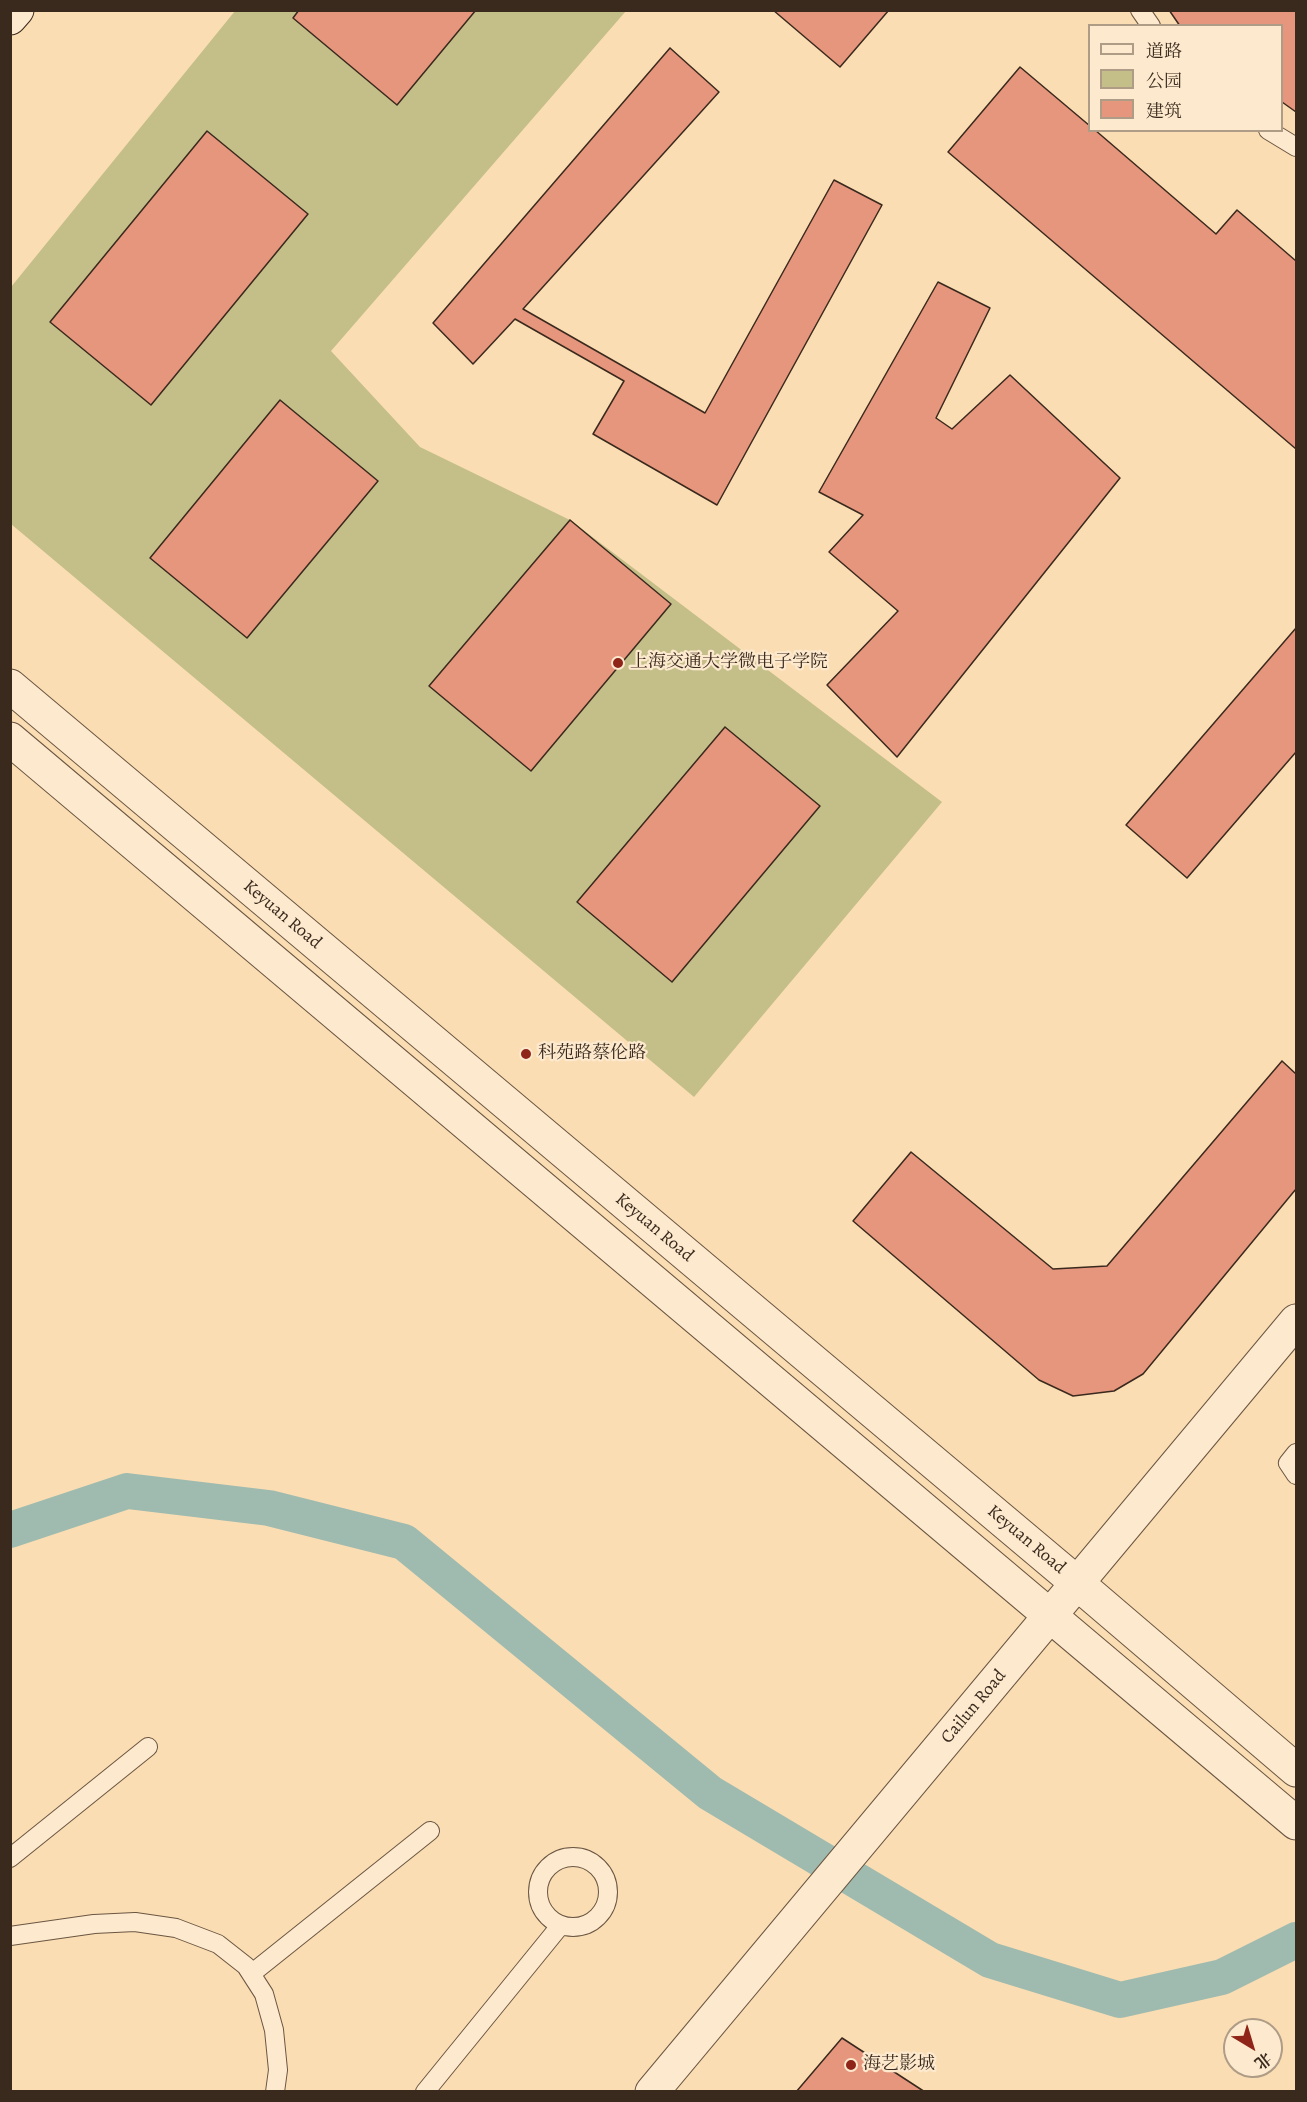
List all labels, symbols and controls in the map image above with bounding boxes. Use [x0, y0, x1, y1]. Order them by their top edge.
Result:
legend [1088, 24, 1283, 132]
text: 道路 [1146, 39, 1182, 63]
text: 公园 [1146, 69, 1182, 93]
text: 建筑 [1146, 99, 1182, 123]
place label: 上海交通大学微电子学院 [630, 652, 828, 674]
marker: 上海交通大学微电子学院 [611, 656, 625, 670]
street label: Keyuan Road [238, 876, 326, 954]
place label: 科苑路蔡伦路 [538, 1043, 646, 1065]
marker: 科苑路蔡伦路 [519, 1047, 533, 1061]
street label: Keyuan Road [610, 1189, 698, 1267]
street label: Keyuan Road [982, 1501, 1070, 1579]
street label: Cailun Road [937, 1666, 1011, 1748]
north arrow [1223, 2018, 1283, 2078]
text: 北 [1250, 2047, 1276, 2074]
place label: 海艺影城 [863, 2054, 935, 2076]
marker: 海艺影城 [844, 2058, 858, 2072]

